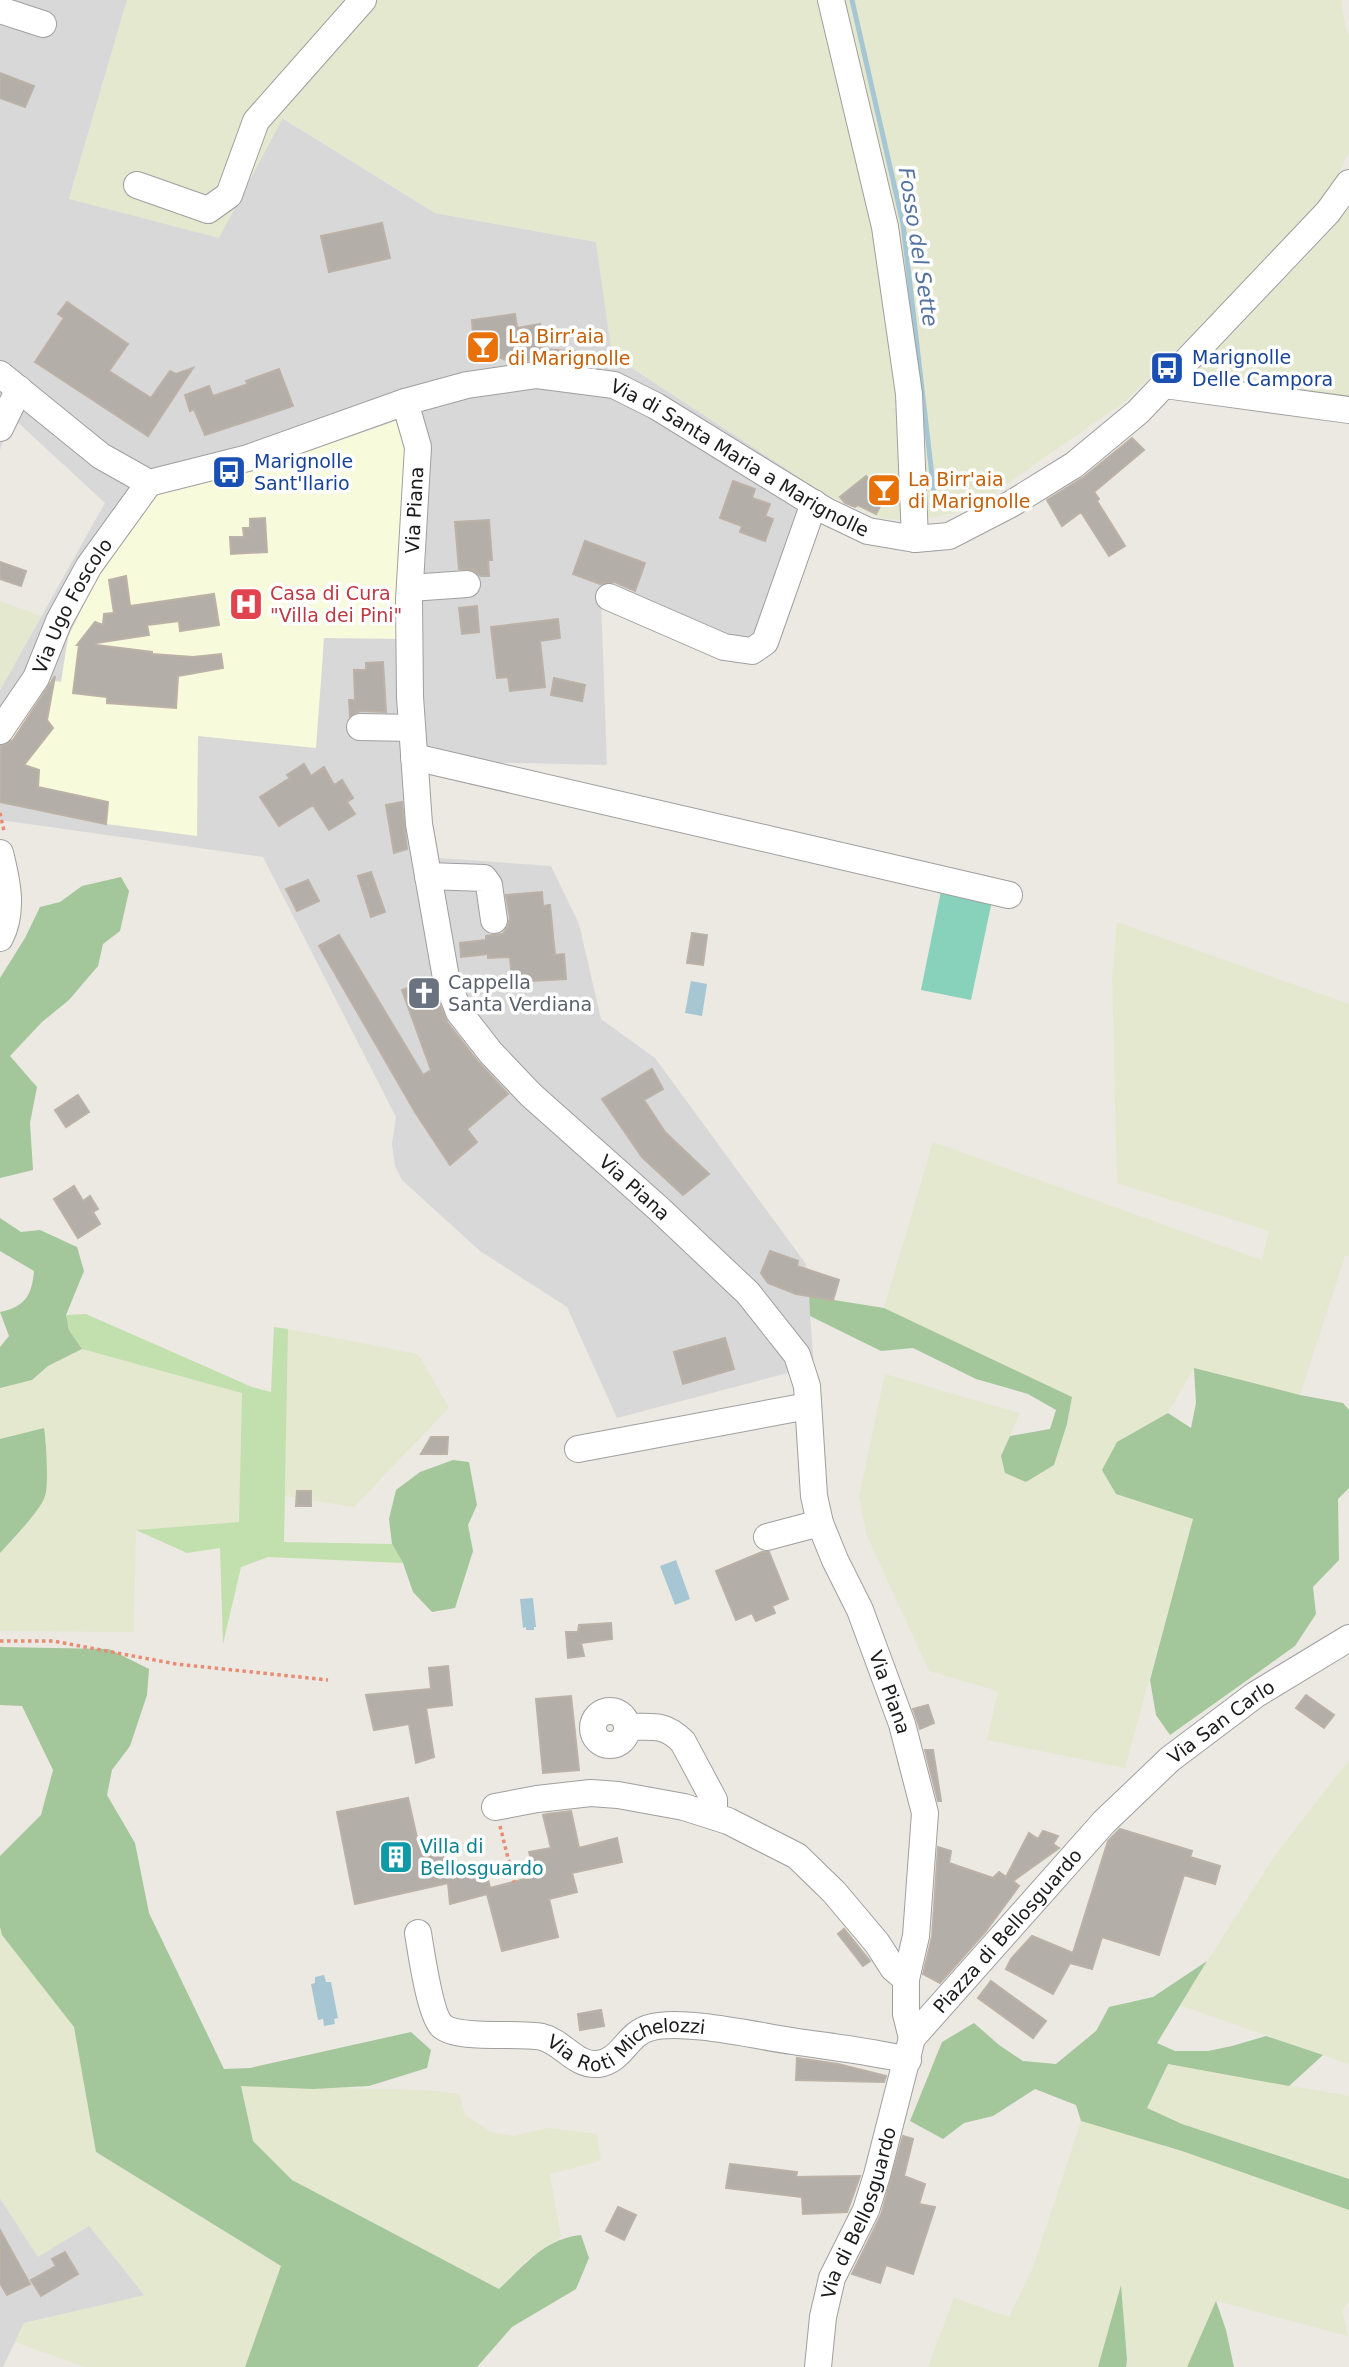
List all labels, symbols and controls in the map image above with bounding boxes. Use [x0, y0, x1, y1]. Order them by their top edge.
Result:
water label: Fosso del Sette [894, 166, 942, 328]
place label: La Birr’aia di Marignolle [508, 325, 630, 369]
bar icon: La Birr’aia di Marignolle [464, 328, 502, 366]
place label: Marignolle Delle Campora [1192, 346, 1333, 390]
bus stop icon: Marignolle Delle Campora [1148, 349, 1186, 387]
street label: Via di Santa Maria a Marignolle [607, 374, 873, 541]
place label: Marignolle Sant'Ilario [254, 450, 353, 494]
bus stop icon: Marignolle Sant'Ilario [210, 453, 248, 491]
street label: Via Piana [401, 466, 427, 554]
place label: La Birr'aia di Marignolle [908, 468, 1030, 512]
bar icon: La Birr'aia di Marignolle [865, 471, 903, 509]
street label: Via Ugo Foscolo [28, 534, 117, 677]
place label: Casa di Cura "Villa dei Pini" [270, 582, 402, 626]
hospital icon: Casa di Cura "Villa dei Pini" [227, 585, 265, 623]
place label: Cappella Santa Verdiana [448, 971, 592, 1015]
church icon: Cappella Santa Verdiana [405, 974, 443, 1012]
street label: Via Piana [595, 1150, 675, 1225]
street label: Via Piana [865, 1648, 915, 1736]
street label: Via San Carlo [1163, 1675, 1278, 1768]
place label: Villa di Bellosguardo [420, 1835, 544, 1879]
building icon: Villa di Bellosguardo [377, 1838, 415, 1876]
street label: Piazza di Bellosguardo [928, 1844, 1086, 2018]
street label: Via Roti Michelozzi [543, 2014, 706, 2075]
street label: Via di Bellosguardo [817, 2124, 900, 2301]

